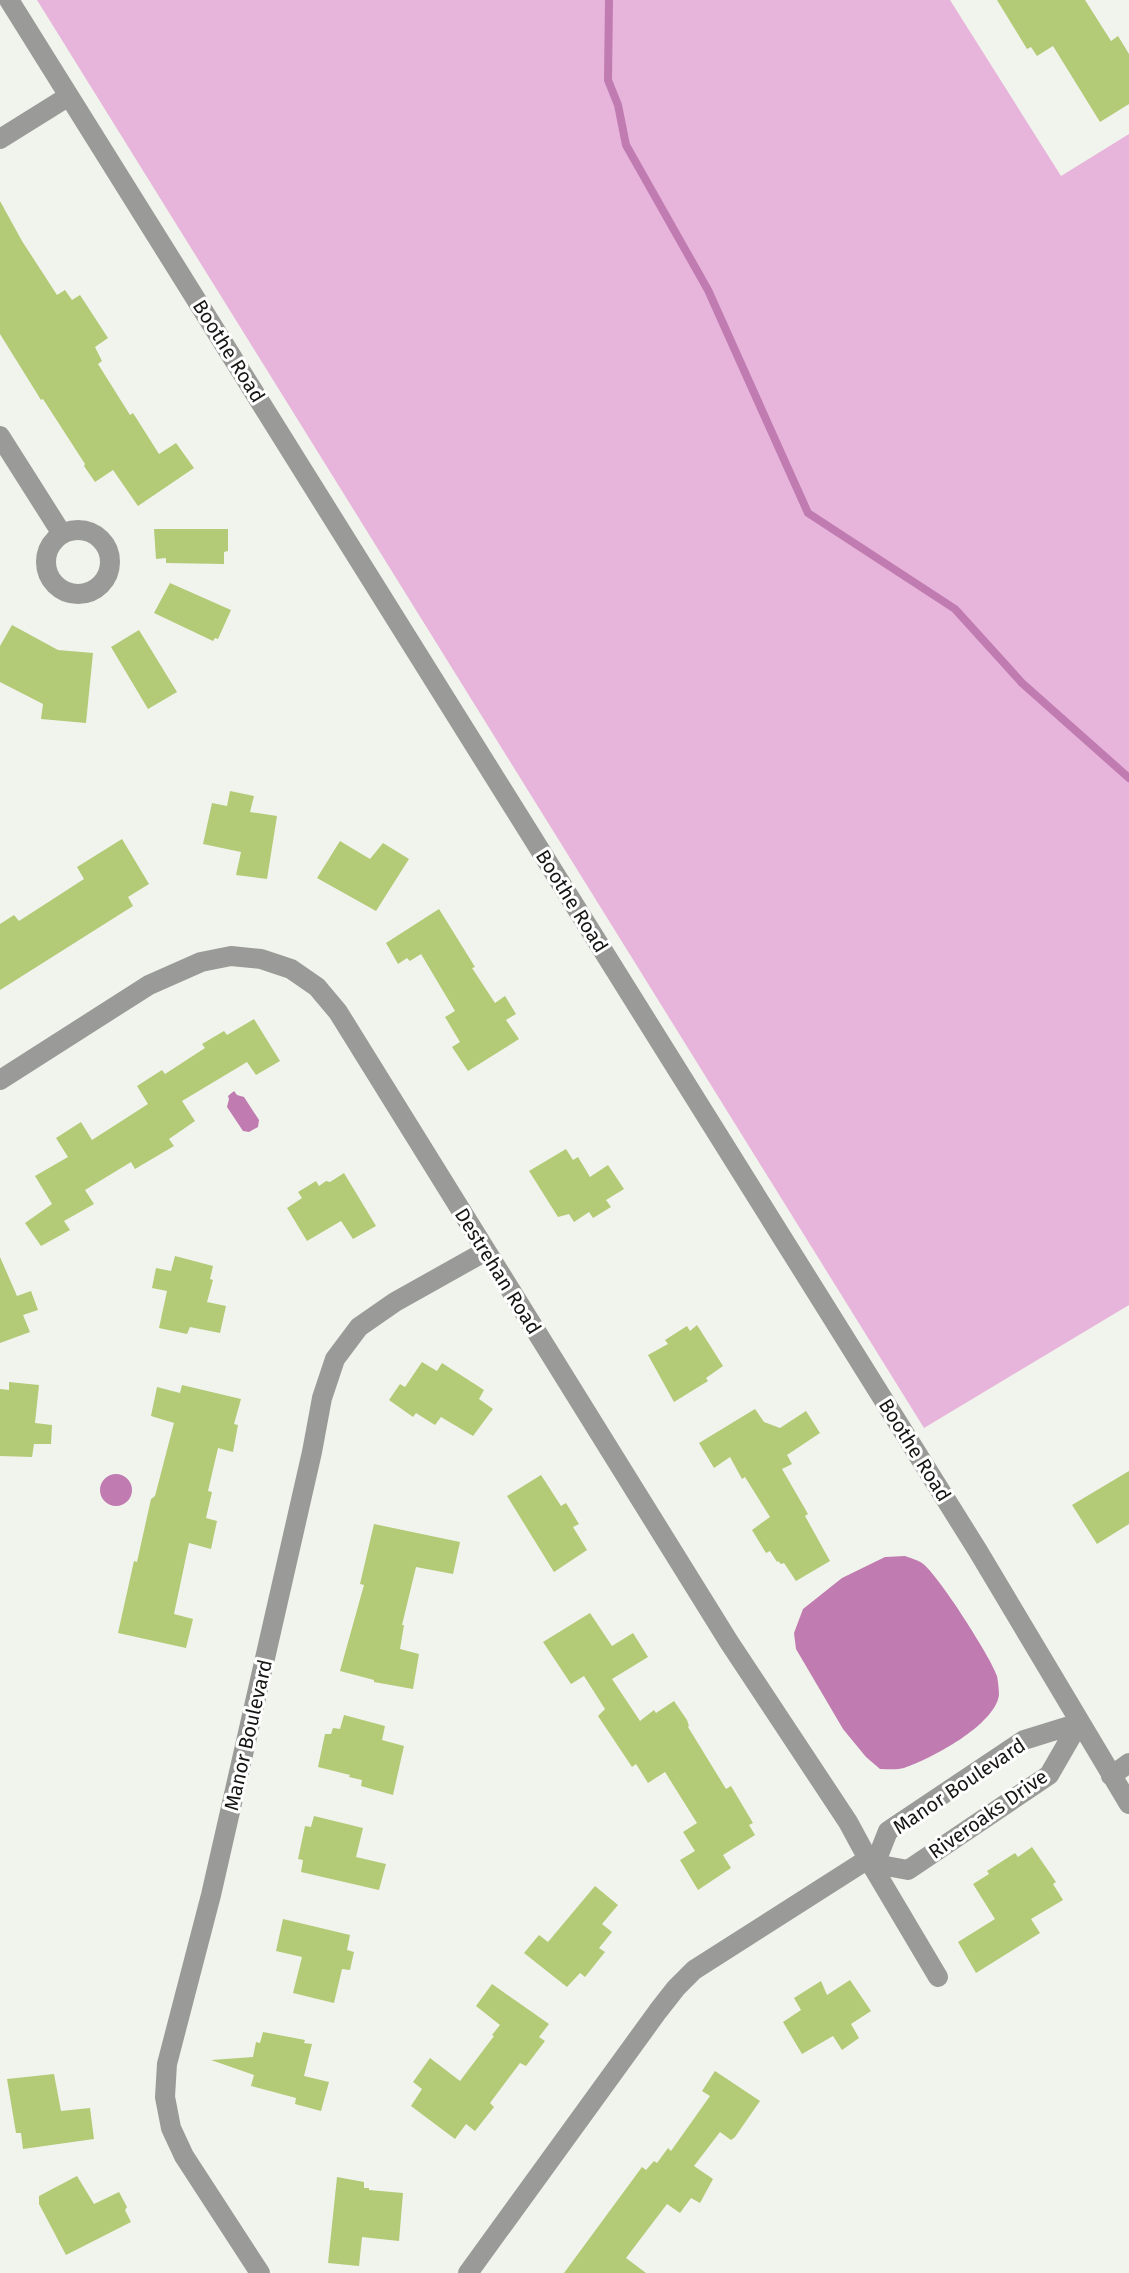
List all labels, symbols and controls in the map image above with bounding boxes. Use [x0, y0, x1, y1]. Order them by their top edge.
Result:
street label: Boothe Road [188, 295, 270, 407]
street label: Boothe Road [531, 845, 613, 957]
street label: Destrehan Road [450, 1204, 546, 1338]
street label: Boothe Road [874, 1394, 956, 1506]
street label: Manor Boulevard [219, 1657, 277, 1813]
street label: Manor Boulevard [888, 1733, 1030, 1839]
street label: Riveroaks Drive [924, 1764, 1052, 1864]

